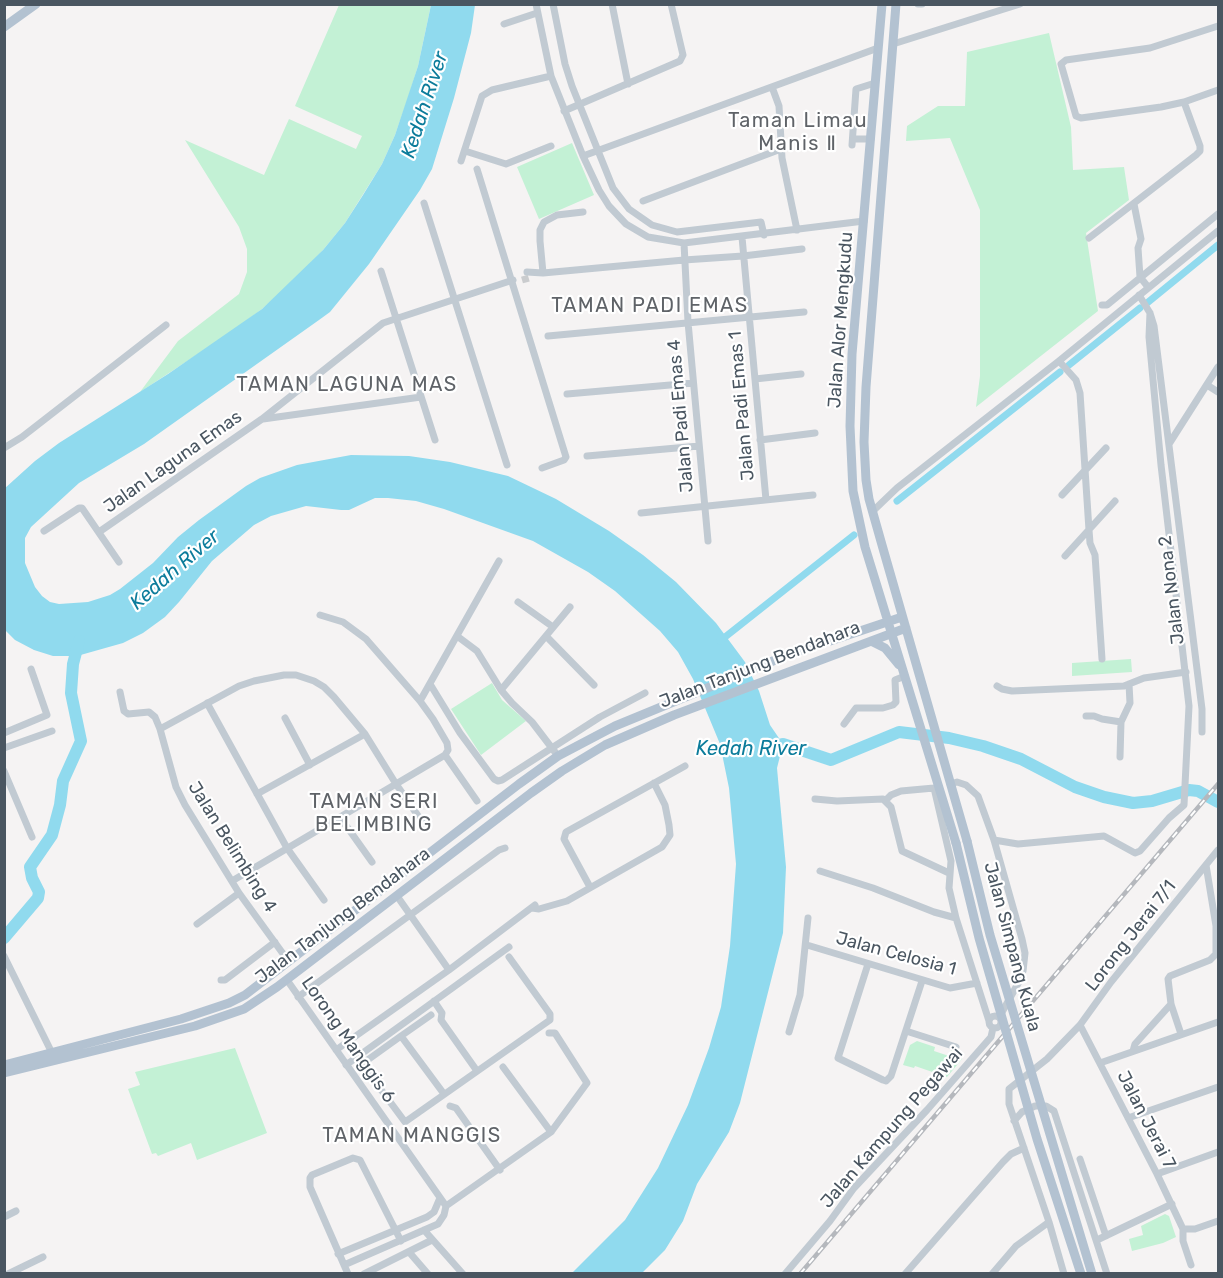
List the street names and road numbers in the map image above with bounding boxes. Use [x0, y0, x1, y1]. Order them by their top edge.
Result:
street label: Jalan Alor Mengkudu [824, 231, 858, 409]
street label: Jalan Padi Emas 1 [725, 330, 759, 482]
street label: Jalan Padi Emas 4 [664, 339, 698, 493]
street label: Jalan Laguna Emas [100, 406, 246, 518]
street label: Jalan Nona 2 [1155, 534, 1189, 646]
street label: Jalan Tanjung Bendahara [657, 617, 863, 713]
street label: Jalan Belimbing 4 [183, 778, 281, 916]
street label: Jalan Tanjung Bendahara [251, 843, 435, 989]
street label: Jalan Simpang Kuala [979, 860, 1045, 1034]
street label: Lorong Jerai 7/1 [1081, 876, 1181, 996]
street label: Jalan Celosia 1 [834, 928, 958, 980]
street label: Lorong Manggis 6 [296, 973, 400, 1107]
street label: Jalan Kampung Pegawai [816, 1043, 968, 1213]
street label: Jalan Jerai 7 [1112, 1067, 1180, 1173]

